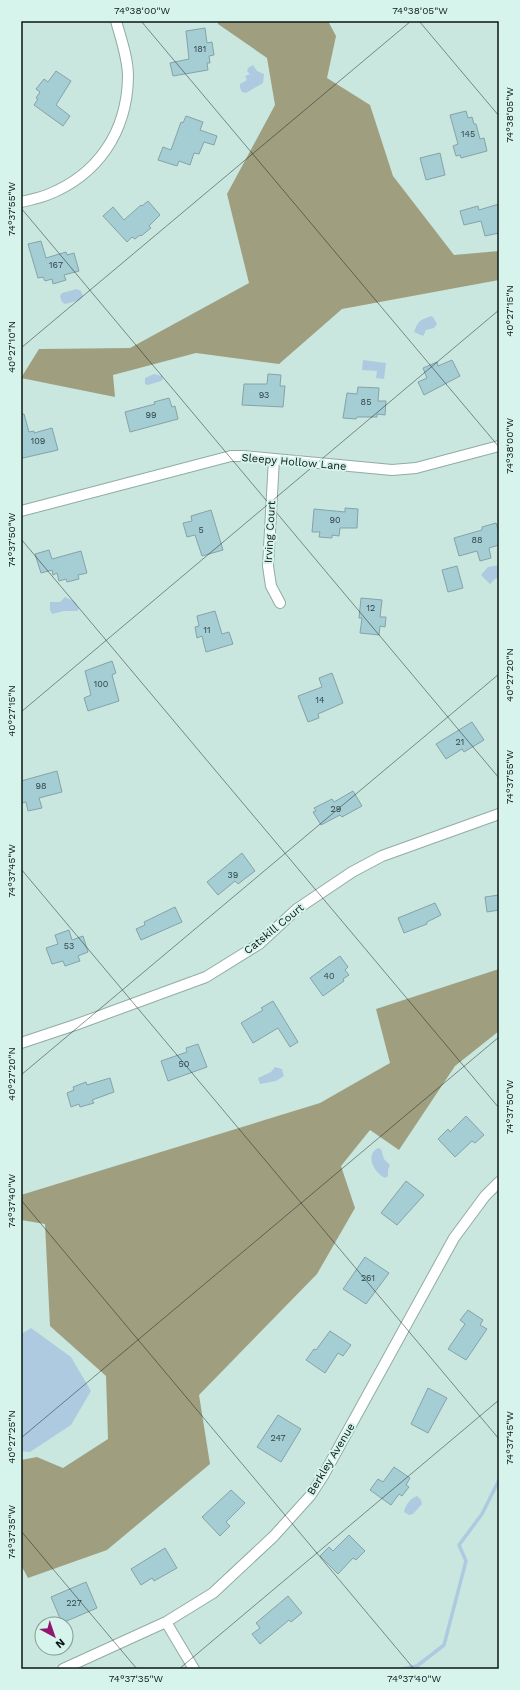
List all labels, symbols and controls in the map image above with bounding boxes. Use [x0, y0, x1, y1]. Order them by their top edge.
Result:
text: 74°38'00"W [114, 5, 170, 16]
text: 74°38'05"W [392, 5, 448, 16]
house number: 181 [194, 44, 206, 54]
text: 74°38'05"W [504, 87, 515, 143]
house number: 145 [461, 129, 475, 139]
text: 74°37'55"W [6, 181, 17, 236]
house number: 167 [49, 260, 63, 270]
text: 40°27'15"N [504, 285, 515, 337]
text: 40°27'10"N [6, 321, 17, 373]
house number: 93 [259, 390, 269, 400]
house number: 85 [361, 397, 371, 407]
house number: 99 [145, 410, 157, 420]
text: 74°38'00"W [504, 418, 515, 474]
house number: 109 [31, 436, 45, 446]
street label: Sleepy Hollow Lane [241, 451, 347, 473]
street label: Irving Court [262, 500, 278, 564]
text: 74°37'50"W [6, 512, 17, 567]
house number: 90 [329, 515, 341, 525]
house number: 5 [198, 525, 204, 535]
house number: 88 [471, 535, 483, 545]
house number: 12 [367, 603, 375, 613]
house number: 11 [203, 625, 211, 635]
text: 40°27'20"N [504, 648, 515, 702]
house number: 100 [94, 679, 109, 689]
text: 40°27'15"N [6, 685, 17, 737]
house number: 14 [315, 695, 325, 705]
house number: 21 [456, 737, 464, 747]
text: 74°37'55"W [504, 749, 515, 804]
house number: 98 [35, 781, 47, 791]
house number: 29 [331, 804, 341, 814]
text: 74°37'45"W [6, 844, 17, 898]
house number: 39 [228, 870, 238, 880]
street label: Catskill Court [242, 901, 307, 957]
house number: 53 [64, 941, 74, 951]
house number: 40 [323, 971, 335, 981]
text: 40°27'20"N [6, 1047, 17, 1101]
house number: 50 [179, 1059, 190, 1069]
text: 74°37'50"W [504, 1079, 515, 1134]
text: 74°37'40"W [6, 1174, 17, 1228]
house number: 261 [361, 1273, 375, 1283]
text: 40°27'25"N [6, 1410, 17, 1464]
text: 74°37'45"W [504, 1411, 515, 1465]
street label: Berkley Avenue [304, 1421, 358, 1497]
house number: 247 [270, 1433, 286, 1443]
text: 74°37'35"W [6, 1504, 17, 1559]
house number: 227 [66, 1598, 82, 1608]
north arrow [34, 1616, 74, 1656]
text: N [53, 1636, 67, 1651]
text: 74°37'35"W [109, 1673, 164, 1684]
text: 74°37'40"W [387, 1673, 441, 1684]

